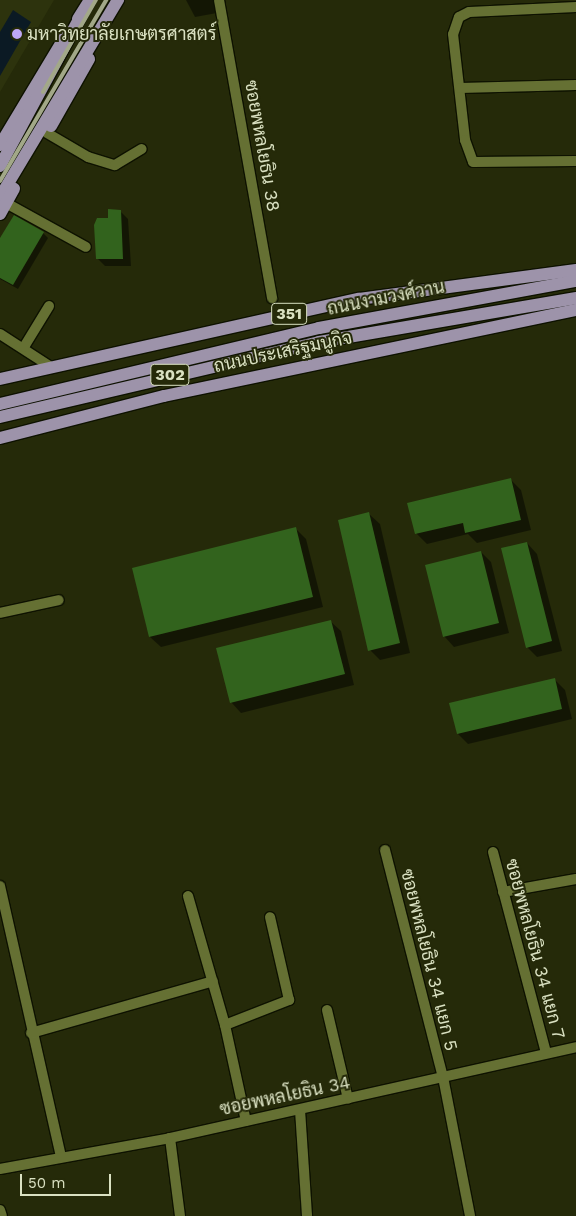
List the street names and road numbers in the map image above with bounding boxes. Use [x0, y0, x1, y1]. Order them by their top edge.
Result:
street label: ซอยพหลโยธิน 38 [240, 79, 284, 213]
street label: ถนนงามวงศ์วาน [326, 276, 446, 320]
road number: 351 [270, 300, 308, 328]
street label: ถนนประเสริฐมนูกิจ [212, 327, 354, 377]
road number: 302 [150, 362, 190, 388]
street label: ซอยพหลโยธิน 34 แยก 7 [500, 856, 570, 1042]
street label: ซอยพหลโยธิน 34 แยก 5 [396, 867, 462, 1053]
street label: ซอยพหลโยธิน 34 [218, 1072, 352, 1120]

